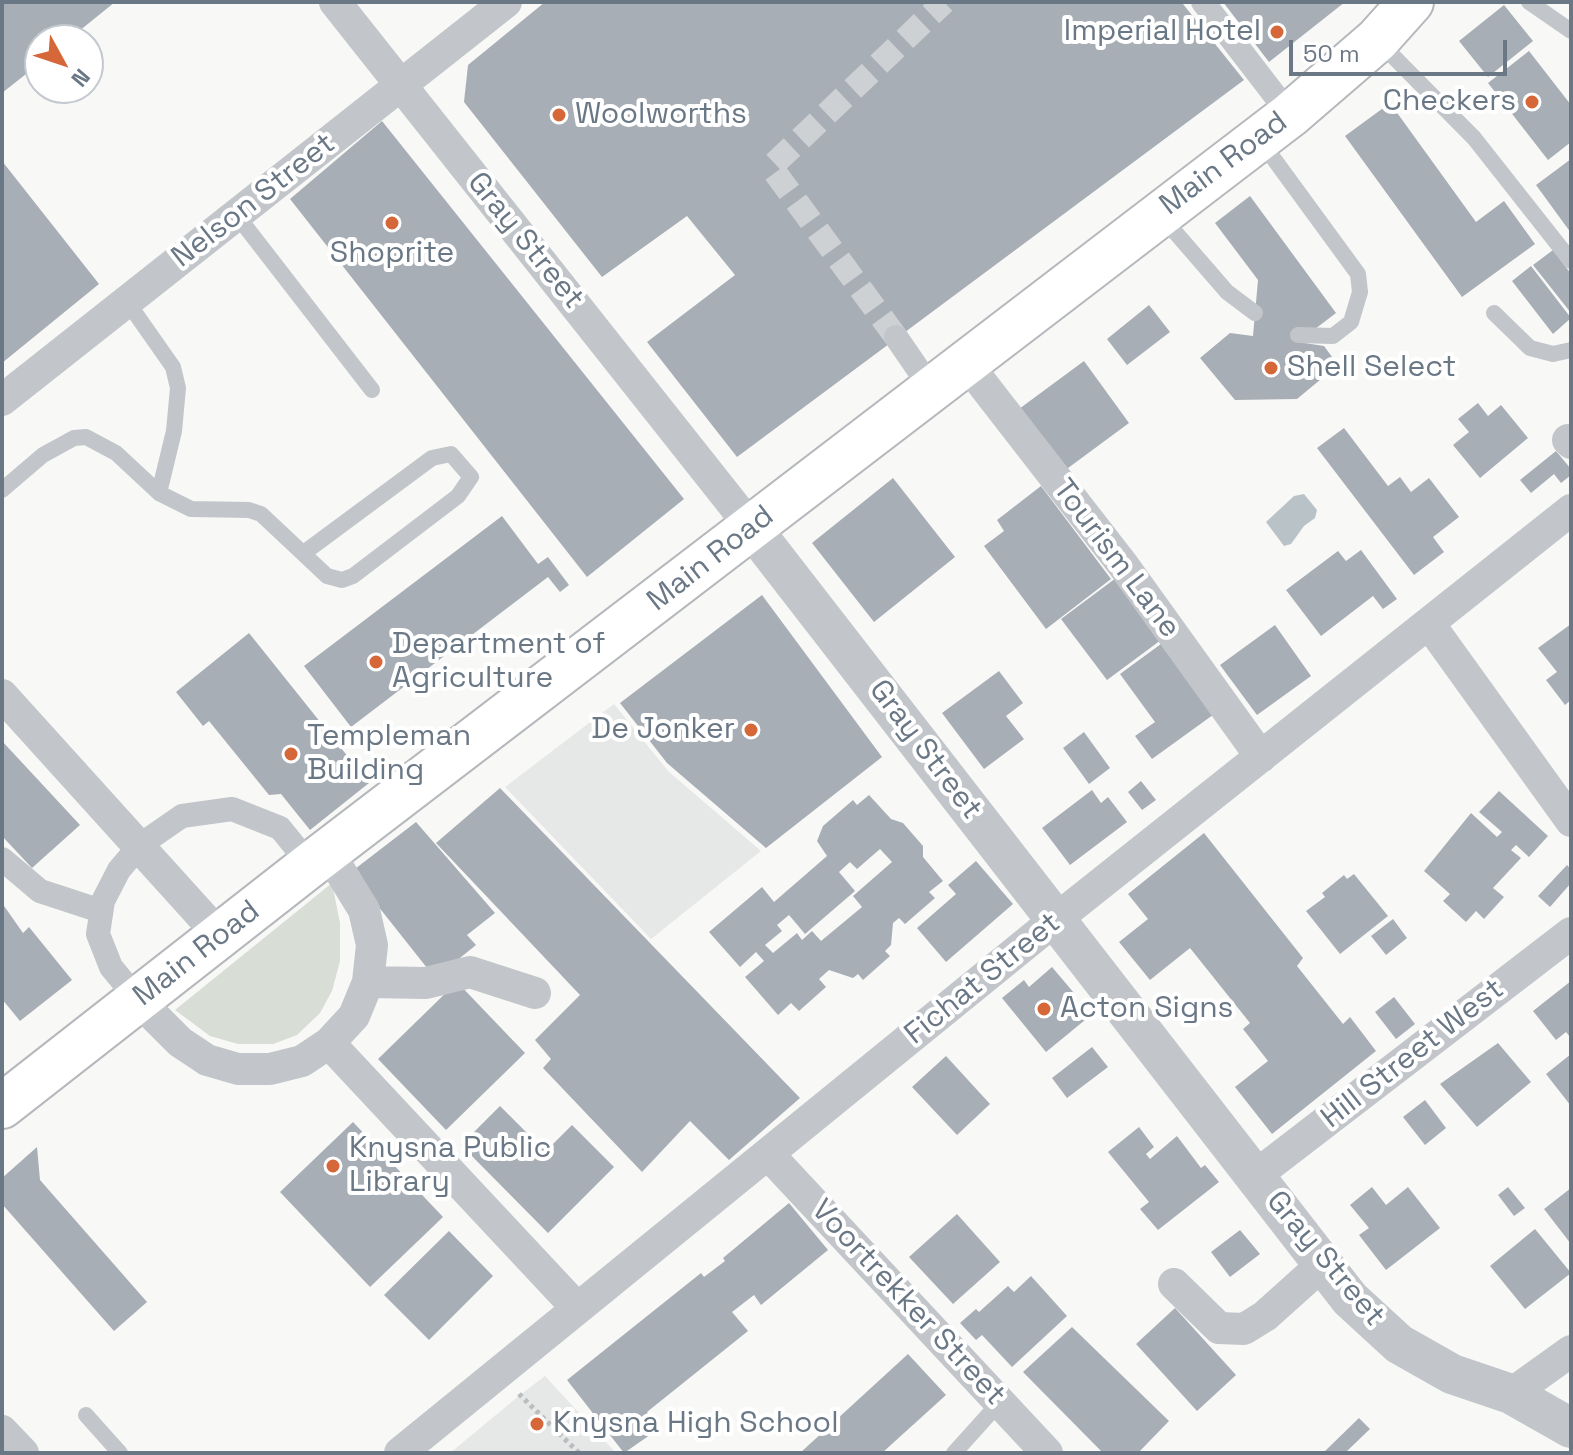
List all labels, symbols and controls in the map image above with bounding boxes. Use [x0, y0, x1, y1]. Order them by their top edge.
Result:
place label: Imperial Hotel [1064, 14, 1261, 50]
marker: Imperial Hotel [1268, 23, 1286, 41]
north arrow [24, 24, 104, 104]
scale bar [1293, 24, 1511, 74]
text: 50 m [1303, 38, 1360, 69]
text: N [65, 63, 96, 93]
place label: Checkers [1383, 84, 1516, 120]
marker: Checkers [1523, 93, 1541, 111]
place label: Woolworths [575, 97, 747, 133]
street label: Main Road [1153, 104, 1295, 224]
marker: Woolworths [550, 106, 568, 124]
street label: Nelson Street [165, 126, 343, 276]
street label: Gray Street [459, 165, 591, 317]
marker: Shoprite [383, 214, 401, 232]
place label: Shoprite [330, 236, 454, 272]
place label: Shell Select [1287, 350, 1456, 386]
marker: Shell Select [1262, 359, 1280, 377]
street label: Tourism Lane [1045, 473, 1187, 645]
street label: Main Road [641, 499, 781, 619]
place label: Department of Agriculture [392, 627, 606, 698]
marker: Department of Agriculture [367, 653, 385, 671]
street label: Gray Street [861, 673, 989, 827]
place label: De Jonker [591, 712, 735, 748]
place label: Templeman Building [307, 719, 471, 790]
marker: De Jonker [742, 721, 760, 739]
marker: Templeman Building [282, 745, 300, 763]
street label: Main Road [127, 894, 267, 1014]
street label: Fichat Street [898, 905, 1068, 1053]
street label: Hill Street West [1315, 972, 1511, 1136]
place label: Acton Signs [1060, 991, 1233, 1027]
marker: Acton Signs [1035, 1000, 1053, 1018]
place label: Knysna Public Library [349, 1131, 551, 1202]
marker: Knysna Public Library [324, 1157, 342, 1175]
street label: Gray Street [1258, 1184, 1392, 1334]
street label: Voortrekker Street [803, 1193, 1013, 1413]
place label: Knysna High School [553, 1406, 839, 1442]
marker: Knysna High School [528, 1415, 546, 1433]

